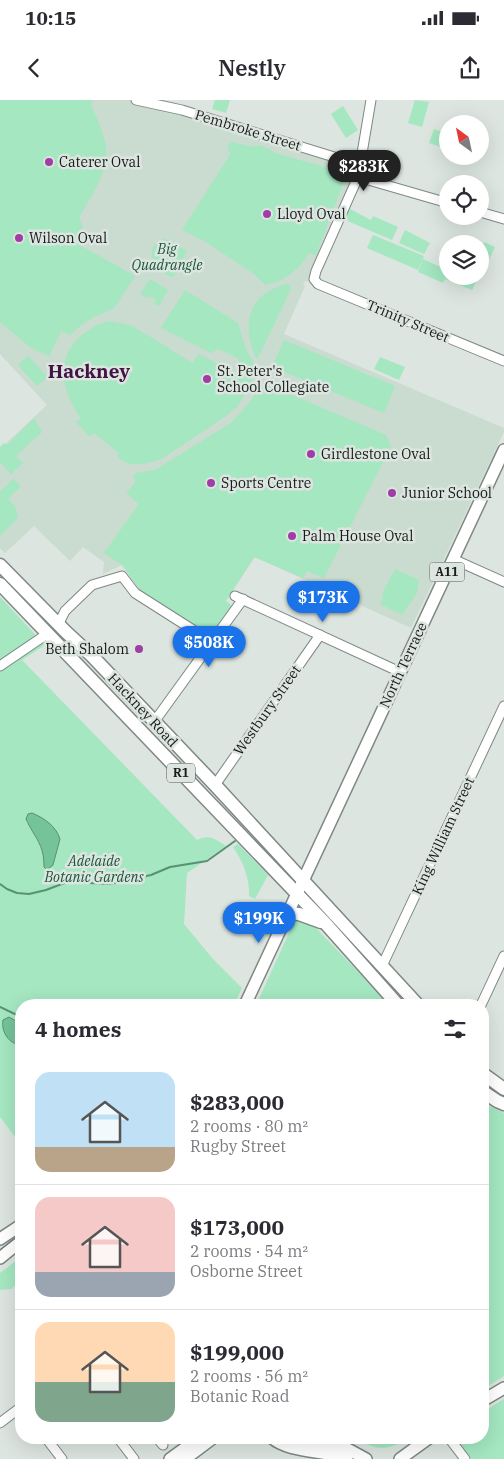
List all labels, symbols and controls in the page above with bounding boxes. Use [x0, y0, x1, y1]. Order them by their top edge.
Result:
text: 10:15 [25, 6, 76, 30]
text: Nestly [218, 53, 286, 82]
icon: back [20, 54, 48, 82]
icon: share [456, 54, 484, 82]
street label: Pembroke Street [193, 105, 303, 155]
north arrow [439, 115, 489, 165]
map controls [439, 115, 489, 285]
pin: $283K [329, 149, 399, 192]
place label: Caterer Oval [59, 153, 140, 171]
marker: Caterer Oval [43, 156, 55, 168]
text: $283K [339, 156, 389, 176]
button: locate [439, 175, 489, 225]
place label: Lloyd Oval [277, 205, 346, 223]
marker: Lloyd Oval [261, 208, 273, 220]
place label: Wilson Oval [29, 229, 107, 247]
marker: Wilson Oval [13, 232, 25, 244]
button: layers [439, 235, 489, 285]
park label: Big Quadrangle [132, 240, 203, 274]
street label: Trinity Street [364, 296, 452, 346]
district label: Hackney [48, 359, 130, 383]
place label: St. Peter's School Collegiate [217, 362, 329, 396]
marker: St. Peter's School Collegiate [201, 373, 213, 385]
place label: Girdlestone Oval [321, 445, 431, 463]
marker: Girdlestone Oval [305, 448, 317, 460]
place label: Sports Centre [221, 474, 311, 492]
marker: Sports Centre [205, 477, 217, 489]
place label: Junior School [402, 484, 492, 502]
marker: Junior School [386, 487, 398, 499]
place label: Palm House Oval [302, 527, 413, 545]
marker: Palm House Oval [286, 530, 298, 542]
road number: A11 [430, 562, 464, 582]
pin: $173K [288, 580, 358, 623]
text: $173K [298, 587, 348, 607]
street label: North Terrace [375, 619, 431, 711]
pin: $508K [174, 626, 244, 668]
text: $508K [184, 632, 234, 652]
place label: Beth Shalom [45, 640, 129, 658]
marker: Beth Shalom [133, 643, 145, 655]
street label: Westbury Street [229, 661, 305, 759]
street label: Hackney Road [104, 669, 182, 751]
road number: R1 [167, 764, 195, 782]
street label: King William Street [408, 774, 478, 898]
park label: Adelaide Botanic Gardens [43, 852, 144, 886]
pin: $199K [224, 902, 294, 944]
text: $199K [234, 908, 284, 928]
text: 4 homes [35, 1015, 121, 1043]
icon: filters [441, 1015, 469, 1043]
text: $283,000 [190, 1088, 284, 1116]
icon: home [75, 1092, 135, 1152]
text: 2 rooms · 80 m² [190, 1116, 308, 1136]
text: Rugby Street [190, 1136, 286, 1156]
text: $173,000 [190, 1213, 284, 1241]
icon: home [75, 1217, 135, 1277]
text: 2 rooms · 54 m² [190, 1241, 308, 1261]
text: Osborne Street [190, 1261, 303, 1281]
text: $199,000 [190, 1338, 284, 1366]
icon: home [75, 1342, 135, 1402]
text: 2 rooms · 56 m² [190, 1366, 308, 1386]
text: Botanic Road [190, 1386, 290, 1406]

